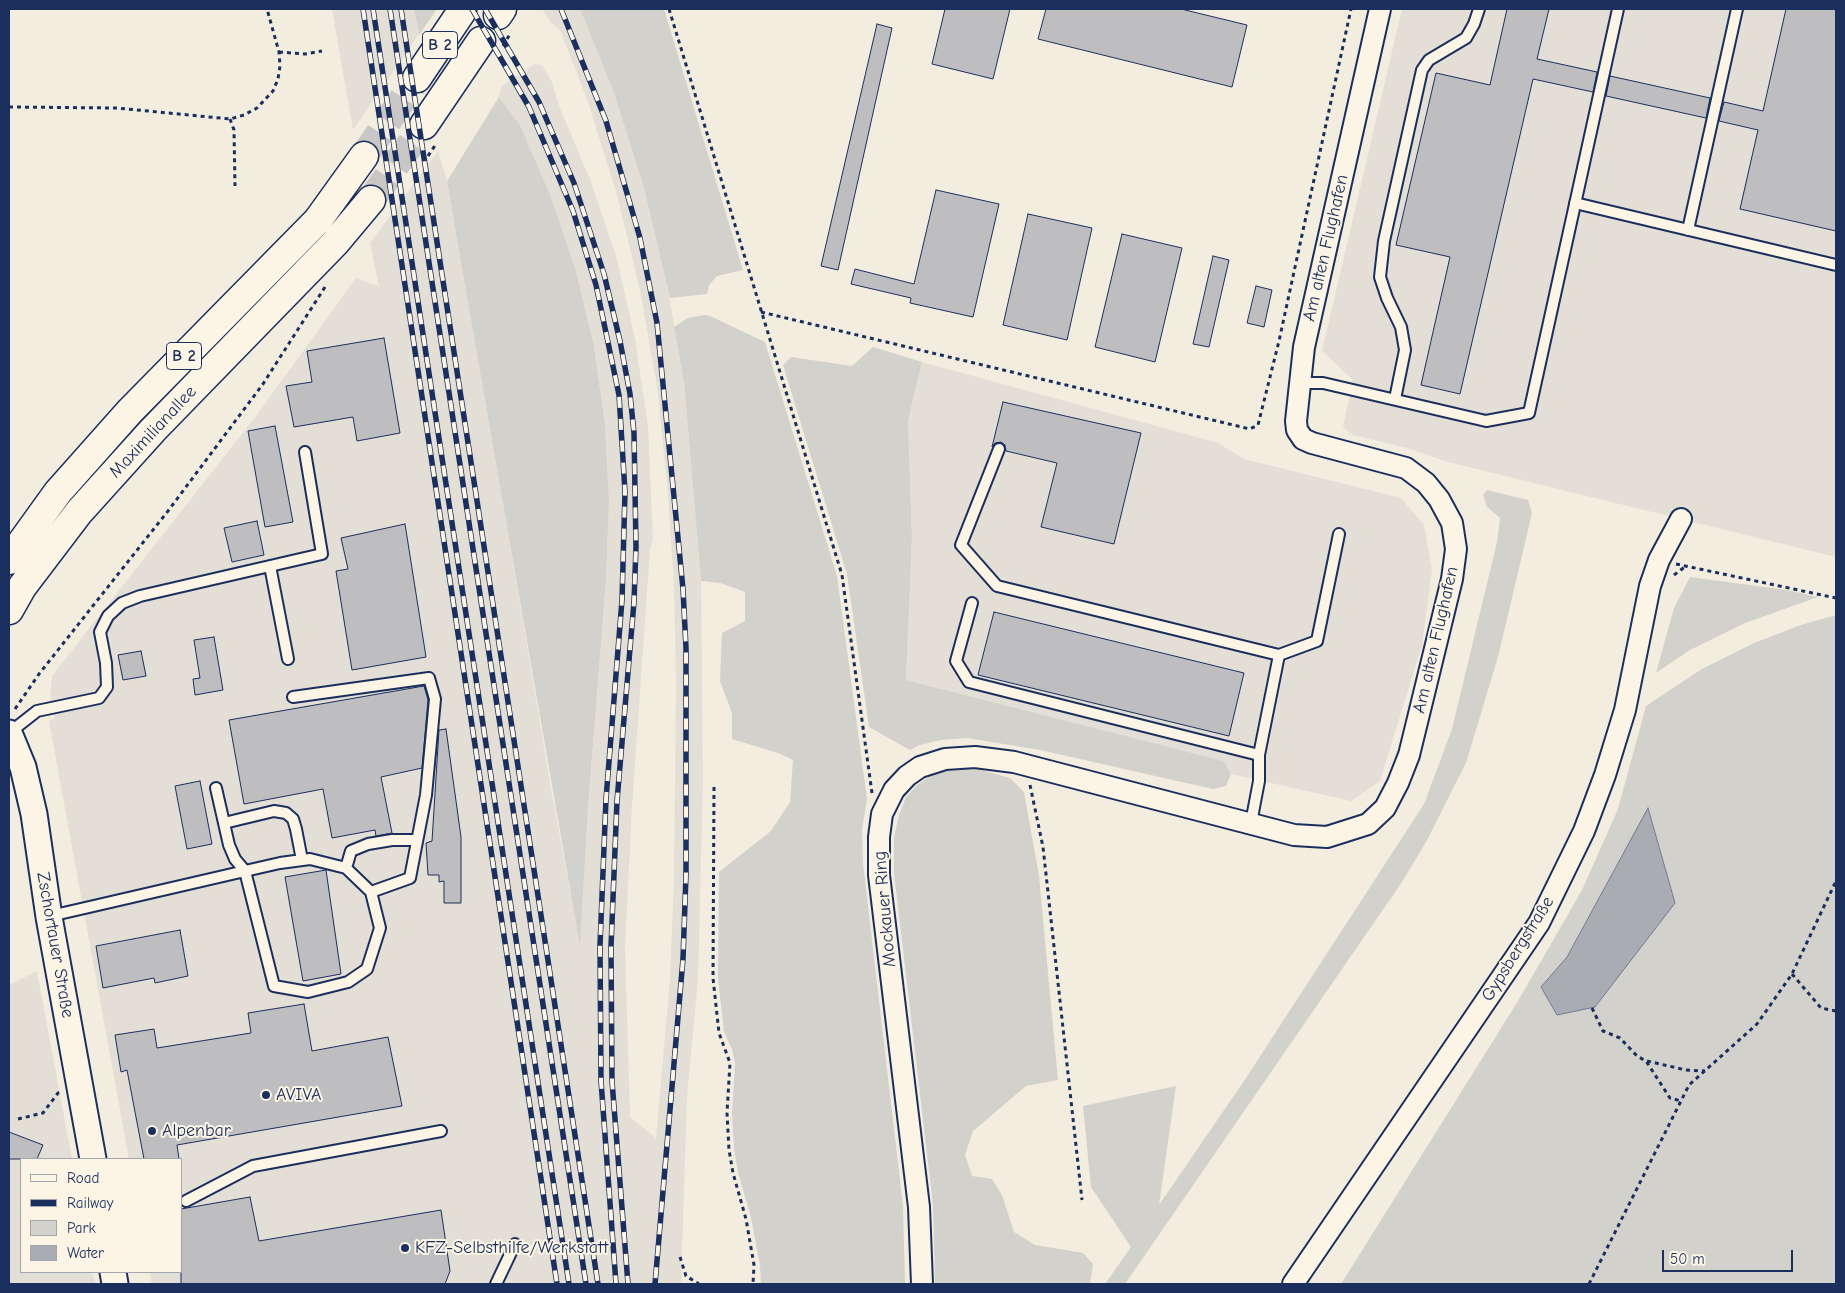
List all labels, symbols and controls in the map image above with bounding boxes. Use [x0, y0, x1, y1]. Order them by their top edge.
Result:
road number: B 2 [422, 32, 458, 58]
street label: Am alten Flughafen [1299, 173, 1353, 323]
road number: B 2 [166, 342, 202, 370]
street label: Maximilianallee [105, 381, 201, 483]
street label: Am alten Flughafen [1409, 565, 1463, 715]
street label: Mockauer Ring [869, 850, 901, 968]
street label: Zschortauer Straße [32, 870, 78, 1020]
street label: Gypsbergstraße [1477, 892, 1559, 1006]
place label: AVIVA [276, 1084, 321, 1106]
marker: AVIVA [260, 1089, 272, 1101]
place label: Alpenbar [162, 1120, 231, 1142]
marker: Alpenbar [146, 1125, 158, 1137]
legend [20, 1158, 182, 1273]
text: Road [67, 1169, 99, 1187]
text: Railway [67, 1194, 113, 1212]
text: Park [67, 1219, 96, 1237]
place label: KFZ-Selbsthilfe/Werkstatt [415, 1237, 608, 1259]
scale bar [1665, 1240, 1796, 1272]
marker: KFZ-Selbsthilfe/Werkstatt [399, 1242, 411, 1254]
text: Water [67, 1244, 104, 1262]
text: 50 m [1670, 1250, 1705, 1268]

